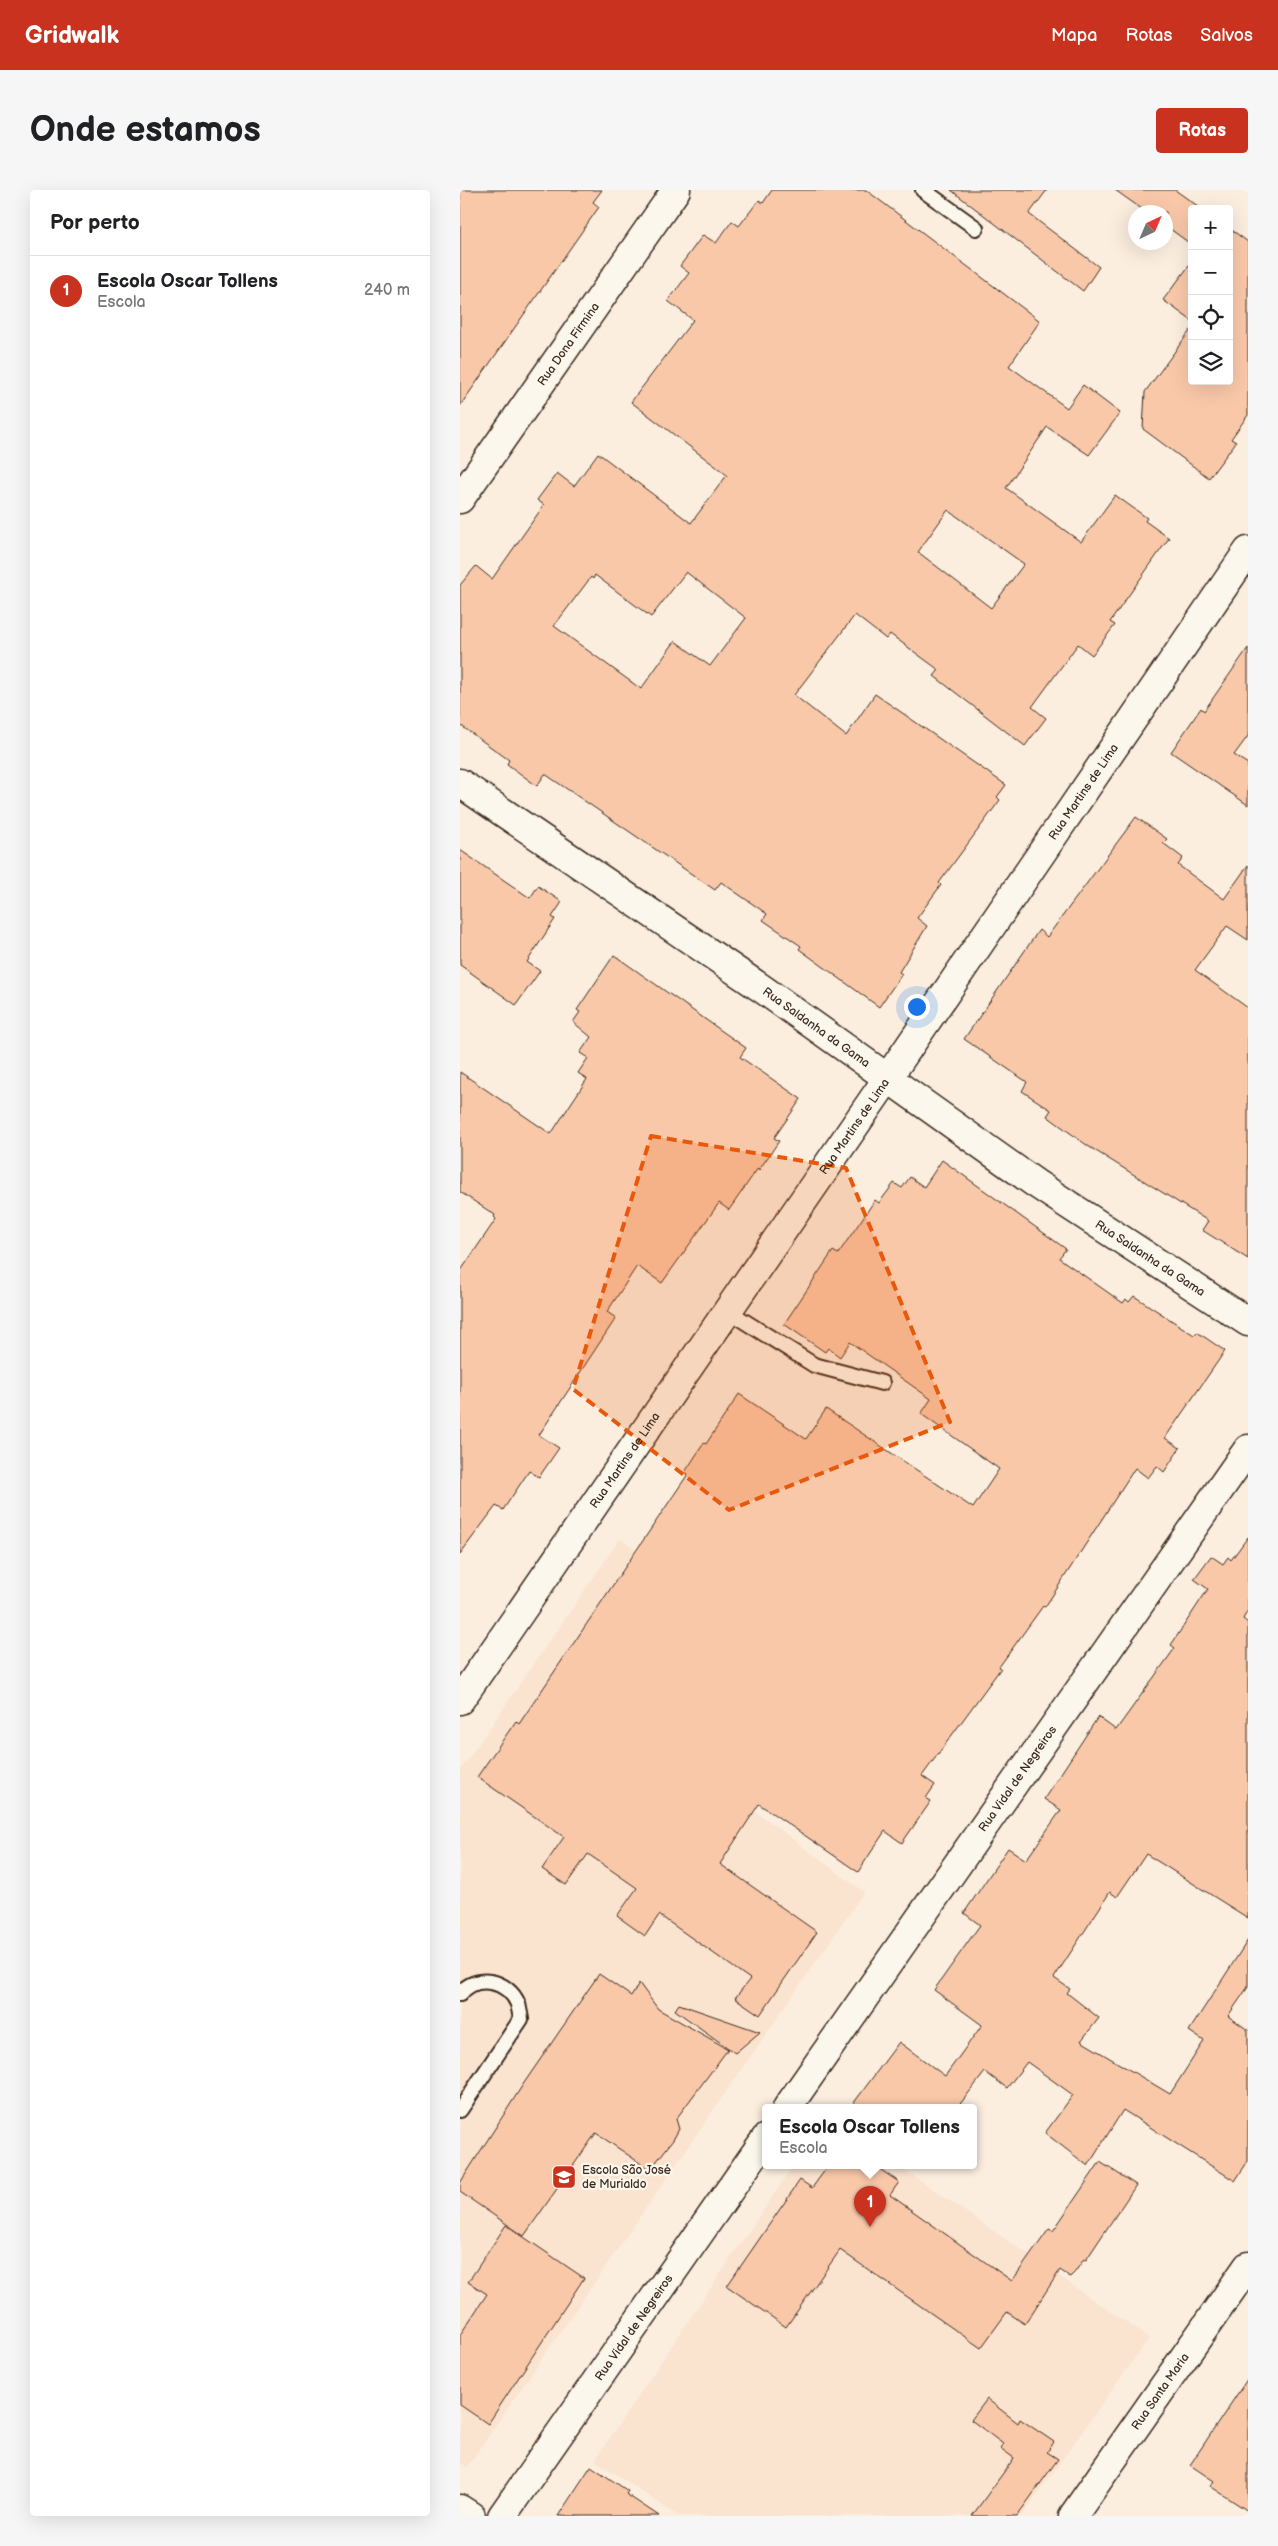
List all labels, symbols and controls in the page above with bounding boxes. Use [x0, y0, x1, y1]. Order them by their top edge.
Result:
text: Gridwalk [25, 21, 119, 50]
text: Mapa [1051, 25, 1097, 46]
text: Rotas [1125, 25, 1172, 46]
text: Salvos [1200, 25, 1253, 46]
button: Rotas [1156, 108, 1248, 153]
text: Onde estamos [30, 109, 261, 152]
north arrow [1128, 205, 1173, 250]
map controls [1188, 205, 1233, 385]
button: + [1188, 205, 1233, 250]
text: Por perto [50, 210, 140, 235]
button: − [1188, 250, 1233, 295]
text: Escola Oscar Tollens [97, 270, 278, 293]
text: 1 [63, 281, 69, 300]
text: 240 m [364, 281, 410, 300]
text: Escola [97, 293, 146, 312]
button: locate [1188, 295, 1233, 340]
street label: Rua Dona Firmina [534, 300, 603, 389]
button: layers [1188, 340, 1233, 385]
street label: Rua Martins de Lima [1046, 741, 1122, 843]
street label: Rua Saldanha da Gama [759, 984, 873, 1071]
your location [904, 994, 930, 1020]
street label: Rua Martins de Lima [817, 1076, 893, 1178]
street label: Rua Saldanha da Gama [1092, 1217, 1208, 1300]
street label: Rua Martins de Lima [587, 1409, 664, 1511]
street label: Rua Vidal de Negreiros [976, 1723, 1060, 1835]
popup [762, 2104, 977, 2169]
text: Escola Oscar Tollens [779, 2116, 960, 2139]
text: Escola [779, 2139, 828, 2158]
place label: Escola São José de Murialdo [582, 2163, 671, 2192]
school or university icon: Escola São José de Murialdo [551, 2164, 577, 2190]
pin: 1 [854, 2186, 886, 2227]
street label: Rua Vidal de Negreiros [592, 2272, 676, 2384]
street label: Rua Santa Maria [1129, 2350, 1193, 2433]

